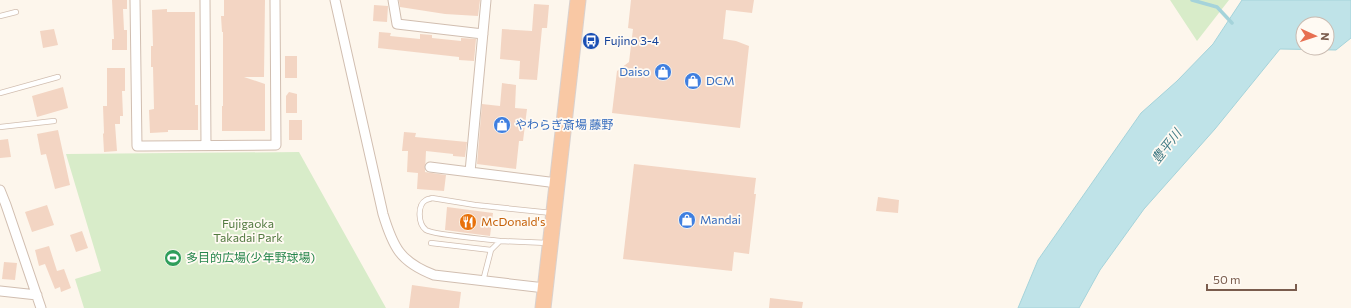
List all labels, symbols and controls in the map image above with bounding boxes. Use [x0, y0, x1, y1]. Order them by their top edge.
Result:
north arrow [1295, 16, 1335, 56]
bus stop icon: Fujino 3-4 [581, 31, 601, 51]
text: N [1319, 32, 1332, 41]
place label: Fujino 3-4 [604, 33, 659, 47]
shop icon: Daiso [653, 62, 673, 82]
place label: Daiso [619, 64, 650, 78]
shop icon: DCM [683, 71, 703, 91]
place label: DCM [706, 73, 735, 87]
shop icon: やわらぎ斎場 藤野 [492, 115, 512, 135]
place label: やわらぎ斎場 藤野 [515, 117, 613, 131]
water label: 豊平川 [1148, 124, 1186, 166]
shop icon: Mandai [677, 210, 697, 230]
restaurant icon: McDonald's [458, 212, 478, 232]
place label: Mandai [700, 212, 741, 226]
place label: McDonald's [481, 214, 545, 228]
park label: Fujigaoka Takadai Park [213, 216, 283, 244]
sports icon: 多目的広場(少年野球場) [163, 248, 183, 268]
place label: 多目的広場(少年野球場) [186, 250, 315, 264]
scale bar [1207, 266, 1296, 292]
text: 50 m [1213, 272, 1241, 286]

